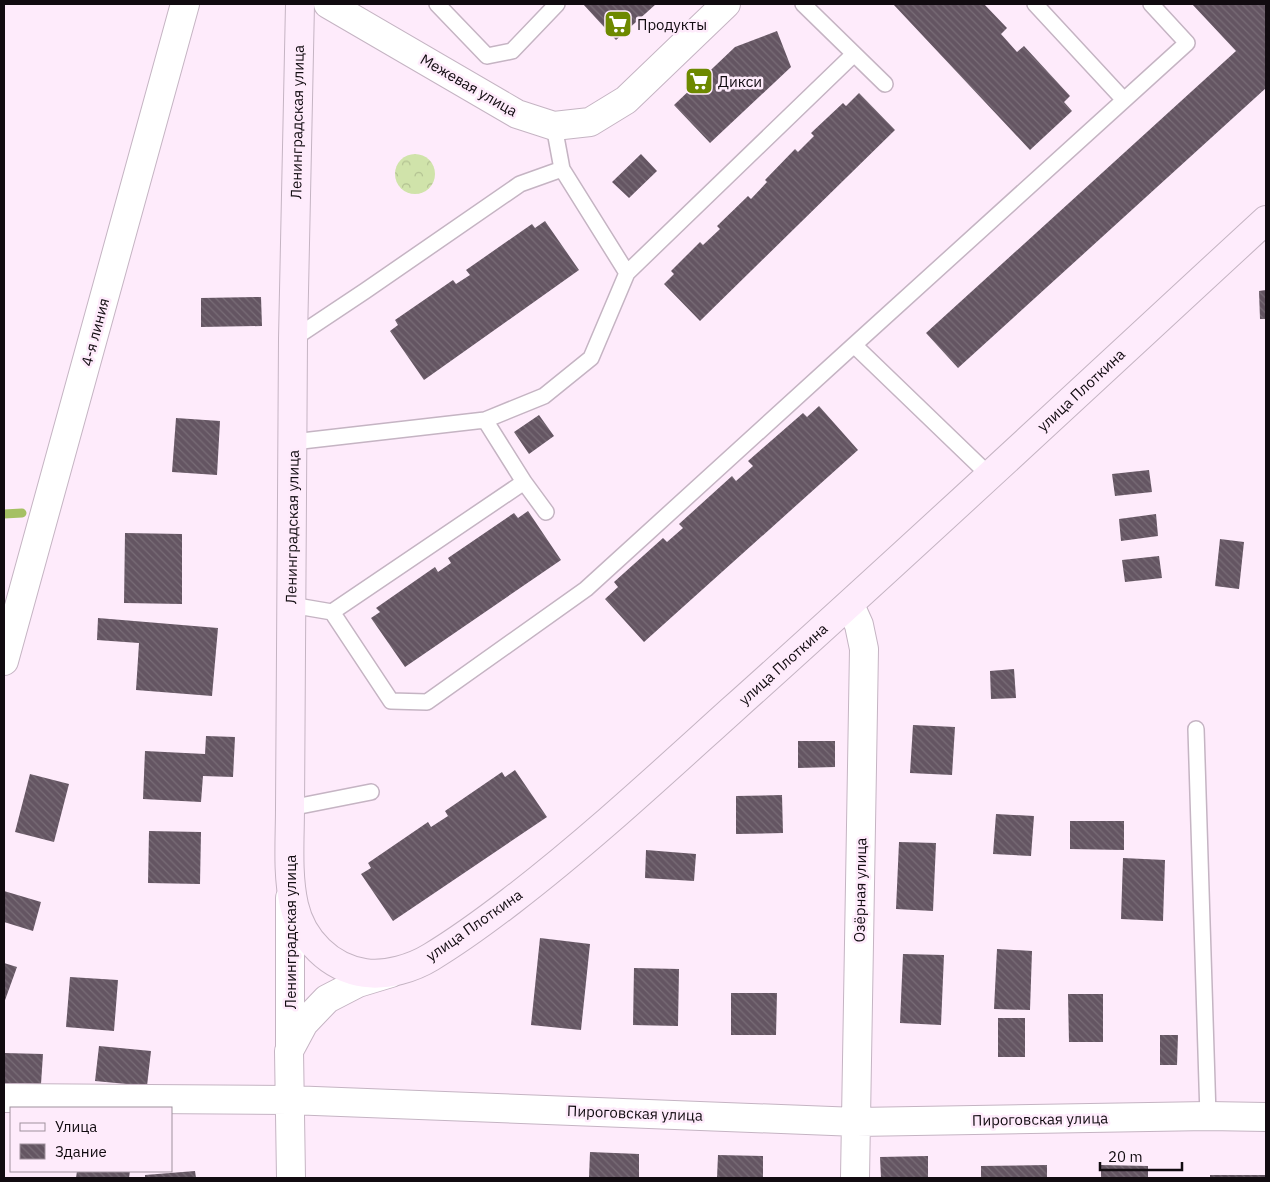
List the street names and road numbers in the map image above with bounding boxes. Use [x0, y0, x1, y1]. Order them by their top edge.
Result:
street label: Ленинградская улица [286, 45, 308, 199]
street label: Межевая улица [417, 49, 521, 121]
street label: 4-я линия [77, 296, 113, 368]
street label: улица Плоткина [1033, 344, 1129, 436]
street label: Ленинградская улица [281, 450, 303, 604]
street label: улица Плоткина [735, 619, 831, 709]
street label: Озёрная улица [850, 837, 870, 943]
street label: Ленинградская улица [281, 855, 300, 1009]
street label: улица Плоткина [422, 885, 526, 965]
street label: Пироговская улица [567, 1101, 703, 1125]
street label: Пироговская улица [972, 1108, 1108, 1130]

